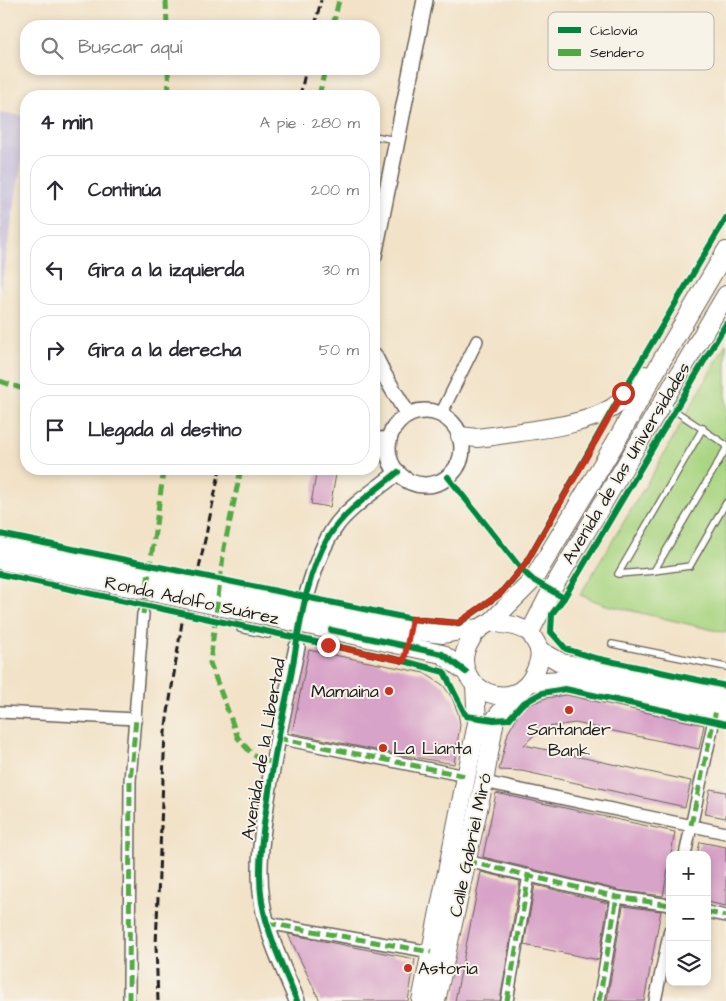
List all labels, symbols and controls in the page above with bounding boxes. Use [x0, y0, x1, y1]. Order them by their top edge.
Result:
legend [548, 12, 714, 70]
search box [20, 20, 380, 75]
text: Ciclovía [590, 21, 637, 41]
icon: search [38, 34, 66, 62]
text: Buscar aquí [78, 34, 182, 61]
text: Sendero [590, 43, 644, 63]
text: 4 min [40, 108, 93, 137]
text: A pie · 280 m [260, 112, 360, 134]
icon: ahead [41, 176, 69, 204]
text: Continúa [88, 177, 161, 204]
text: 200 m [311, 179, 359, 201]
icon: left [41, 256, 69, 284]
text: Gira a la izquierda [88, 257, 244, 284]
text: 30 m [322, 259, 359, 281]
icon: right [41, 336, 69, 364]
text: Gira a la derecha [88, 337, 241, 364]
text: 50 m [319, 339, 359, 361]
street label: Avenida de las Universidades [556, 358, 697, 569]
route start [612, 382, 635, 405]
icon: arrive [41, 416, 69, 444]
text: Llegada al destino [88, 417, 241, 444]
street label: Ronda Adolfo Suárez [102, 570, 282, 631]
route end [317, 634, 340, 657]
street label: Avenida de la Libertad [235, 656, 292, 842]
place label: Mamaina [311, 679, 379, 704]
marker: Mamaina [383, 685, 395, 697]
marker: Santander Bank [563, 704, 575, 716]
place label: Santander Bank [527, 717, 611, 763]
place label: La Lianta [393, 736, 472, 761]
marker: La Lianta [377, 742, 389, 754]
street label: Calle Gabriel Miró [443, 771, 498, 919]
map controls [666, 851, 711, 986]
button: + [666, 851, 711, 896]
button: − [666, 896, 711, 941]
button: layers [666, 941, 711, 986]
place label: Astoria [418, 956, 478, 981]
marker: Astoria [402, 962, 414, 974]

